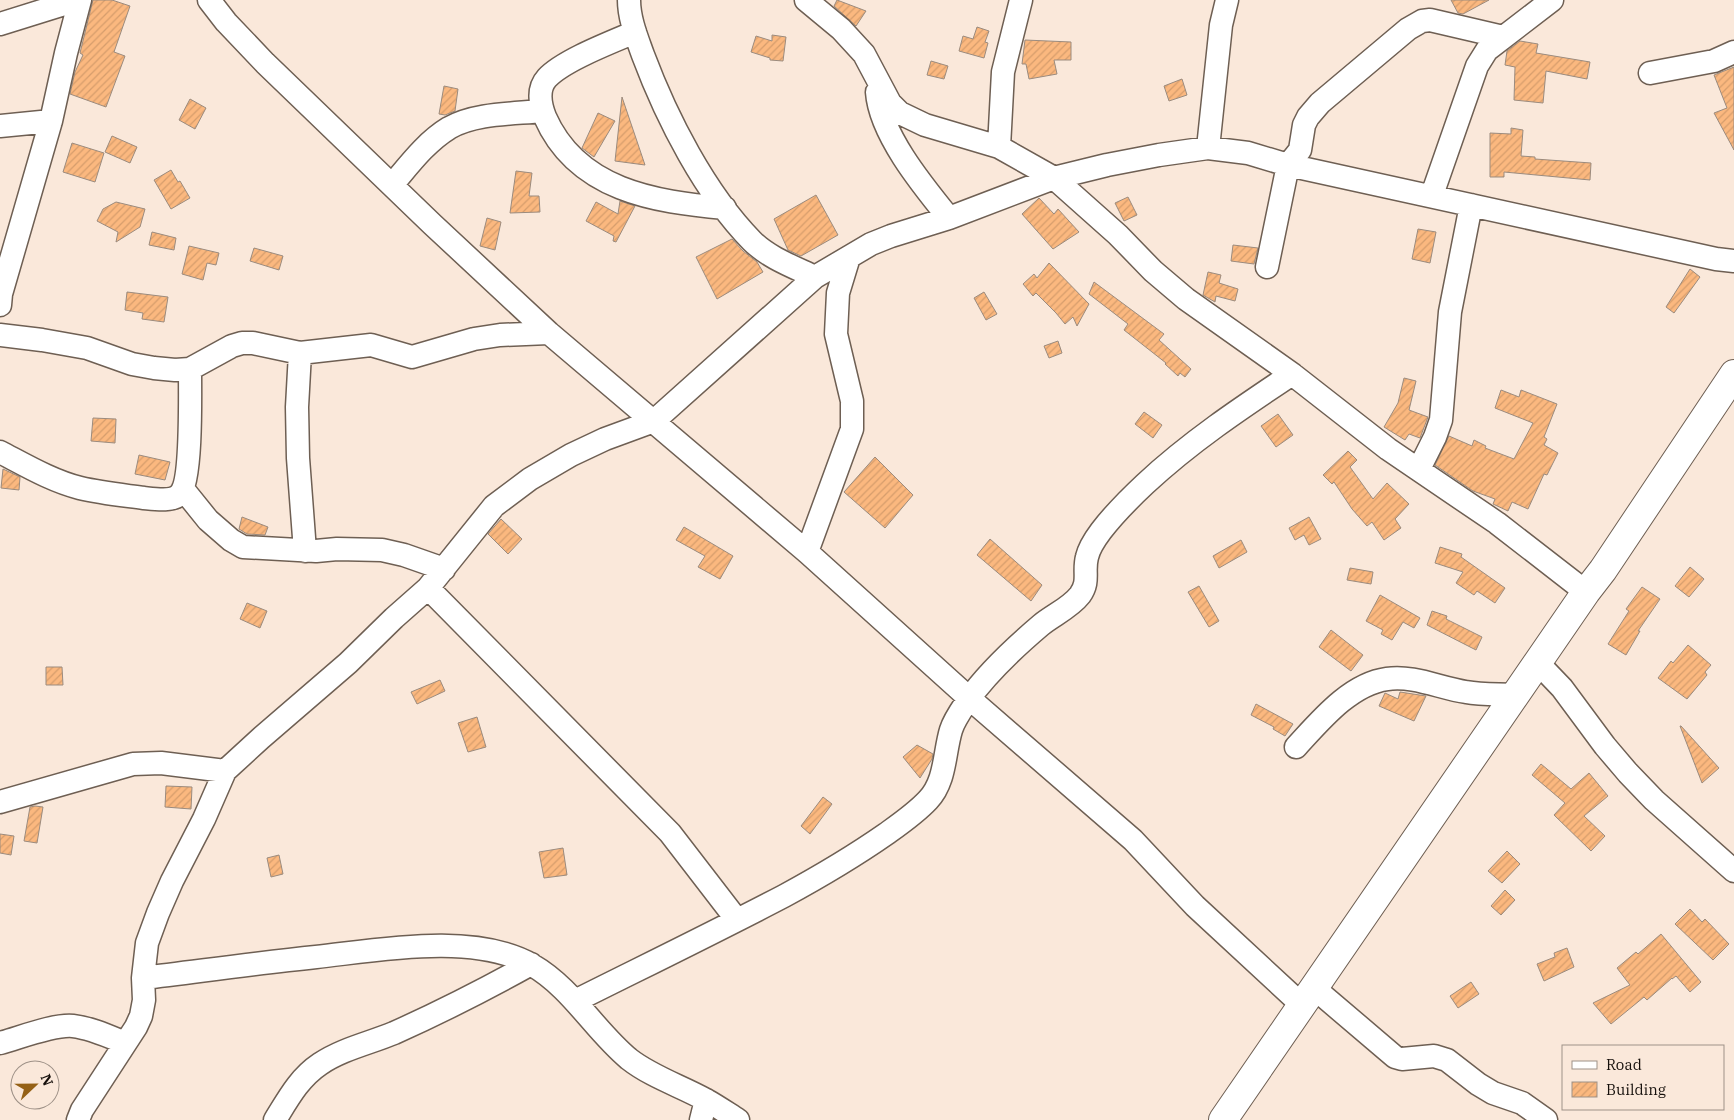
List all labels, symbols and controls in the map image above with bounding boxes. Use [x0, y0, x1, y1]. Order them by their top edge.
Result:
legend [1562, 1045, 1724, 1110]
text: Road [1606, 1055, 1642, 1074]
north arrow [10, 1060, 60, 1110]
text: N [37, 1072, 57, 1089]
text: Building [1606, 1080, 1666, 1099]

